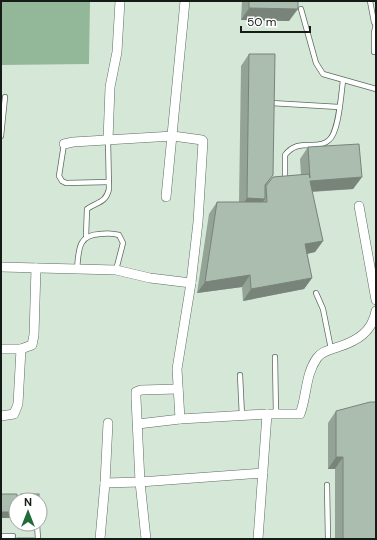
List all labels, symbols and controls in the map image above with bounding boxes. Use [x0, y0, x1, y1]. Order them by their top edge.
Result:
scale bar [241, 8, 310, 34]
text: 50 m [247, 14, 276, 30]
north arrow [8, 492, 48, 532]
text: N [24, 495, 32, 509]

